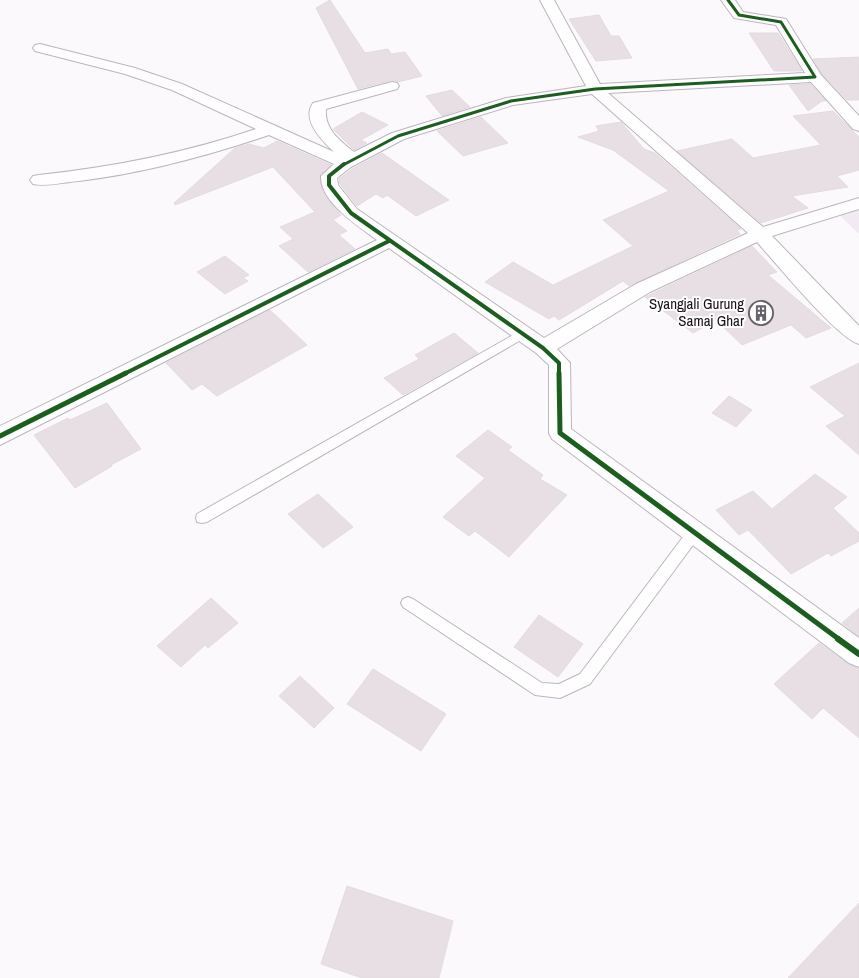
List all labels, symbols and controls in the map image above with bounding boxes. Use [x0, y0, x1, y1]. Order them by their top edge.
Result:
place label: Syangjali Gurung Samaj Ghar [649, 293, 744, 331]
building icon: Syangjali Gurung Samaj Ghar [748, 300, 774, 326]

